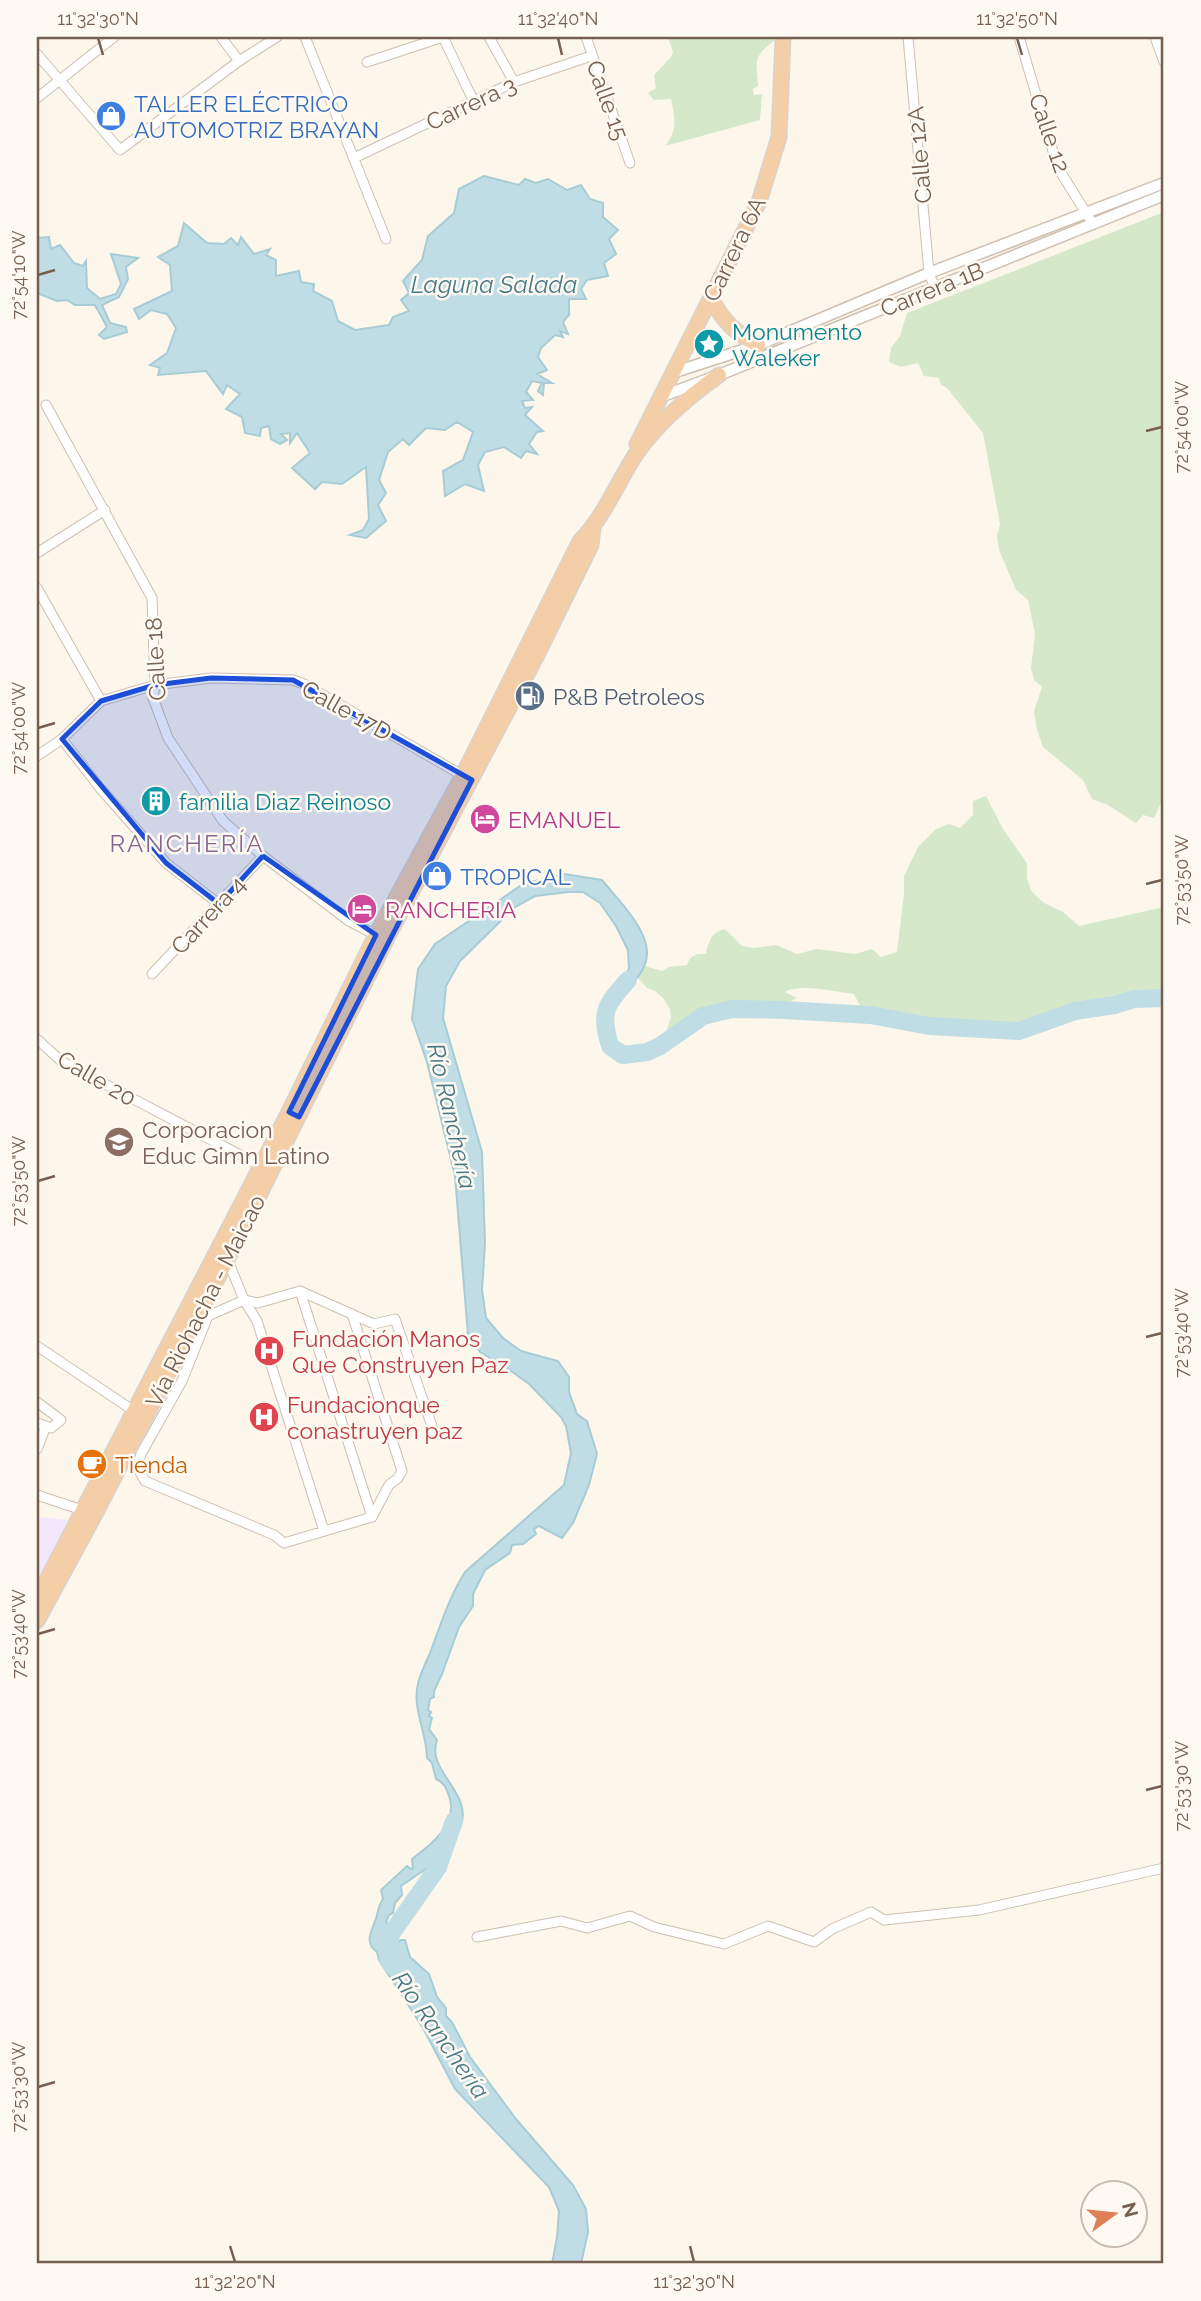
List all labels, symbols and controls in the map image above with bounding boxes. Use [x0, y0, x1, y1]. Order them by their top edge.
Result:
text: 11°32'30"N [57, 8, 139, 29]
text: 11°32'40"N [518, 8, 598, 29]
text: 11°32'50"N [976, 8, 1058, 29]
street label: Calle 15 [581, 57, 635, 143]
street label: Carrera 3 [422, 70, 520, 136]
place label: TALLER ELÉCTRICO AUTOMOTRIZ BRAYAN [134, 90, 379, 143]
street label: Calle 12 [1024, 90, 1076, 176]
shop icon: TALLER ELÉCTRICO AUTOMOTRIZ BRAYAN [94, 99, 128, 133]
street label: Calle 12A [901, 105, 937, 205]
street label: Carrera 6A [697, 192, 771, 306]
text: 72°54'10"W [8, 230, 29, 320]
street label: Carrera 1B [876, 256, 988, 322]
water label: Laguna Salada [411, 270, 577, 299]
place label: Monumento Waleker [732, 318, 862, 371]
place icon: Monumento Waleker [692, 327, 726, 361]
text: 72°54'00"W [1171, 381, 1192, 473]
street label: Calle 18 [139, 617, 171, 701]
street label: Calle 17D [297, 674, 397, 746]
fuel station icon: P&B Petroleos [513, 679, 547, 713]
text: 72°54'00"W [8, 682, 29, 774]
place label: P&B Petroleos [553, 683, 705, 710]
building icon: familia Diaz Reinoso [139, 784, 173, 818]
place label: familia Diaz Reinoso [179, 788, 391, 815]
hotel icon: EMANUEL [468, 802, 502, 836]
place label: EMANUEL [508, 806, 621, 833]
district label: RANCHERÍA [110, 829, 265, 858]
text: 72°53'50"W [1171, 835, 1192, 925]
shop icon: TROPICAL [420, 859, 454, 893]
place label: TROPICAL [460, 863, 571, 890]
street label: Carrera 4 [165, 870, 251, 960]
hotel icon: RANCHERIA [345, 892, 379, 926]
place label: RANCHERIA [385, 896, 517, 923]
water label: Río Ranchería [421, 1040, 483, 1192]
street label: Calle 20 [53, 1045, 141, 1111]
place label: Corporacion Educ Gimn Latino [142, 1116, 330, 1169]
school or university icon: Corporacion Educ Gimn Latino [102, 1125, 136, 1159]
text: 72°53'50"W [8, 1136, 29, 1226]
street label: Vía Riohacha - Maicao [140, 1190, 270, 1412]
text: 72°53'40"W [1171, 1288, 1192, 1378]
place label: Fundación Manos Que Construyen Paz [292, 1325, 509, 1378]
hospital icon: Fundación Manos Que Construyen Paz [252, 1334, 286, 1368]
place label: Fundacionque conastruyen paz [287, 1391, 463, 1444]
hospital icon: Fundacionque conastruyen paz [247, 1400, 281, 1434]
cafe icon: Tienda [75, 1447, 109, 1481]
place label: Tienda [115, 1451, 188, 1478]
text: 72°53'40"W [8, 1589, 29, 1679]
text: 72°53'30"W [1171, 1741, 1192, 1831]
water label: Río Ranchería [386, 1966, 496, 2104]
text: 72°53'30"W [8, 2042, 29, 2132]
north arrow [1078, 2178, 1148, 2248]
text: N [1118, 2200, 1143, 2219]
text: 11°32'20"N [194, 2271, 276, 2292]
text: 11°32'30"N [653, 2271, 735, 2292]

